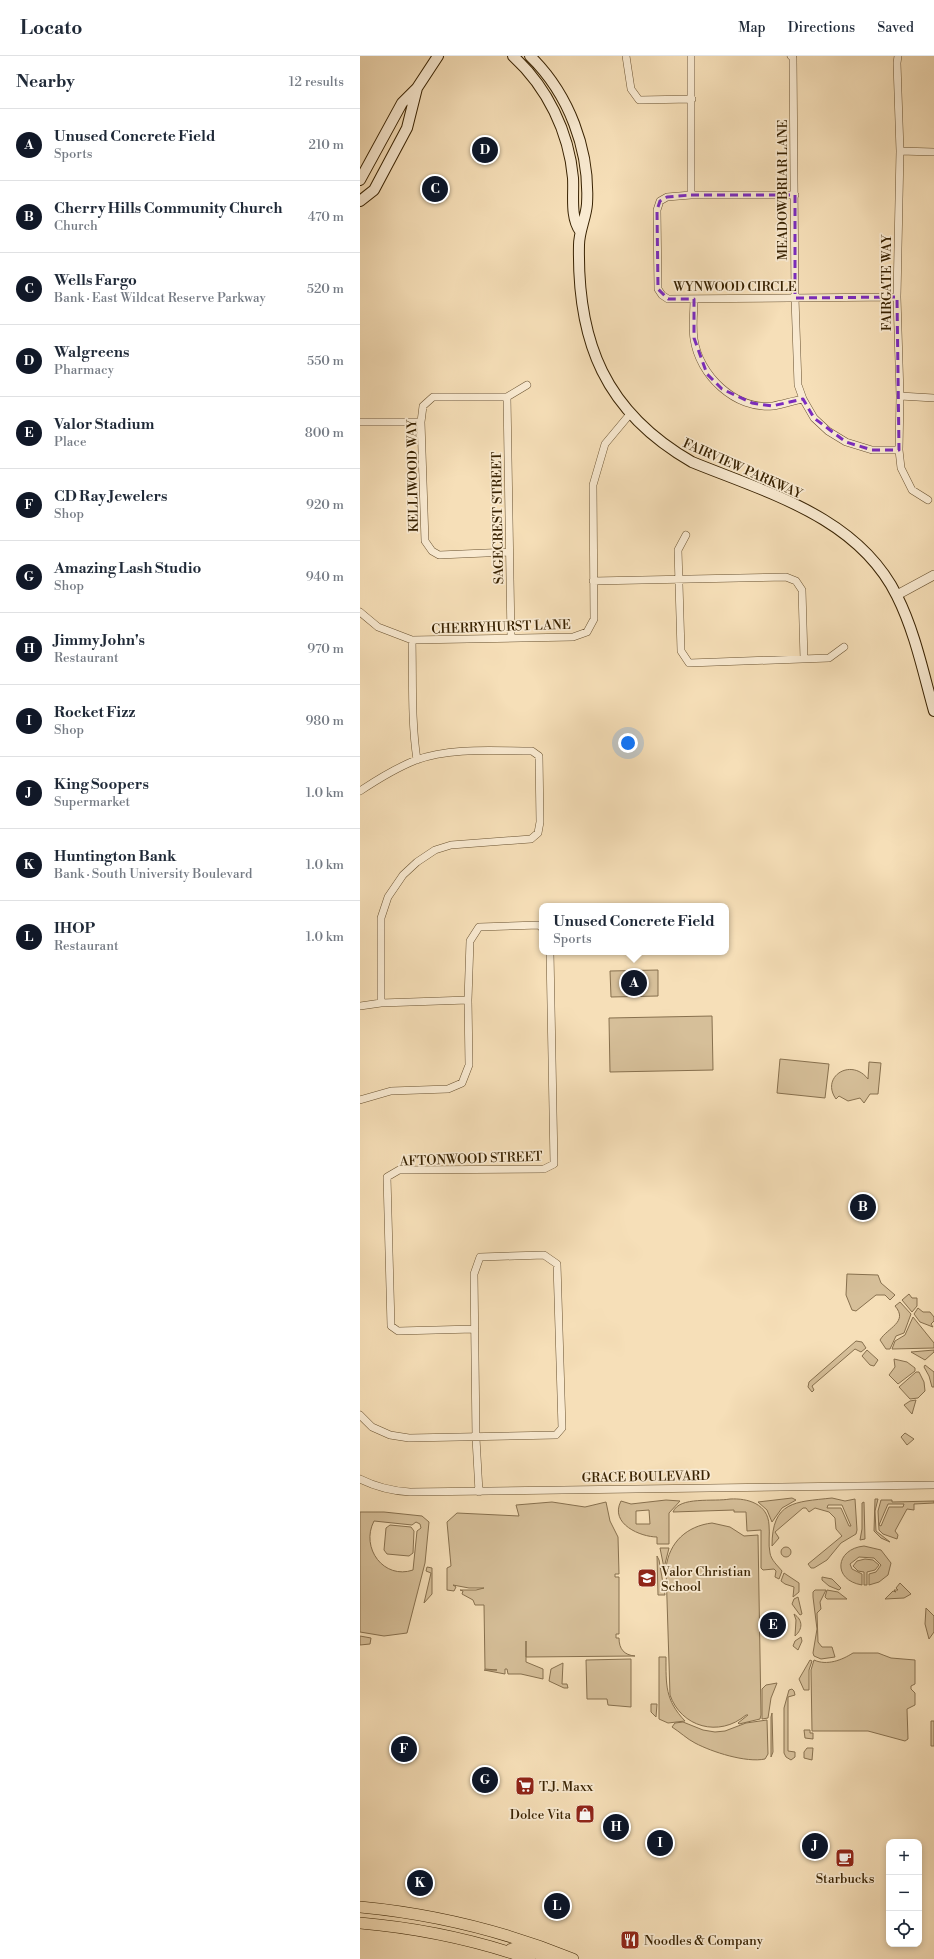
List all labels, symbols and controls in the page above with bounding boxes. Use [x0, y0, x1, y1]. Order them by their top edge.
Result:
text: Locato [20, 16, 82, 40]
text: Map [738, 19, 766, 37]
text: Directions [788, 19, 855, 37]
text: Saved [877, 19, 914, 37]
text: Nearby [16, 71, 75, 93]
text: 12 results [289, 74, 344, 90]
street label: MEADOWBRIAR LANE [775, 119, 791, 261]
text: Unused Concrete Field [54, 127, 216, 146]
pin: D [472, 135, 498, 165]
text: A [24, 137, 34, 153]
text: 210 m [309, 137, 344, 153]
text: Sports [54, 146, 93, 162]
pin: C [422, 174, 448, 204]
text: Cherry Hills Community Church [54, 199, 283, 218]
text: B [24, 209, 34, 225]
text: 470 m [308, 209, 344, 225]
text: Church [54, 218, 98, 234]
street label: FAIRGATE WAY [879, 233, 895, 331]
text: Wells Fargo [54, 271, 137, 290]
street label: WYNWOOD CIRCLE [672, 279, 797, 295]
text: C [24, 281, 34, 297]
text: 520 m [307, 281, 344, 297]
text: Bank · East Wildcat Reserve Parkway [54, 290, 266, 306]
text: Walgreens [54, 343, 130, 362]
text: D [24, 353, 34, 369]
text: 550 m [307, 353, 344, 369]
text: Pharmacy [54, 362, 114, 378]
text: Valor Stadium [54, 415, 154, 434]
street label: KELLIWOOD WAY [404, 418, 422, 532]
text: E [24, 425, 34, 441]
text: 800 m [305, 425, 344, 441]
text: Place [54, 434, 86, 450]
street label: FAIRVIEW PARKWAY [680, 435, 806, 503]
street label: SAGECREST STREET [489, 452, 507, 584]
text: CD Ray Jewelers [54, 487, 168, 506]
text: F [24, 497, 34, 513]
text: 920 m [306, 497, 344, 513]
text: Shop [54, 506, 84, 522]
text: Amazing Lash Studio [54, 559, 201, 578]
text: G [24, 569, 34, 585]
text: 940 m [306, 569, 344, 585]
text: Shop [54, 578, 84, 594]
street label: CHERRYHURST LANE [431, 617, 571, 637]
text: Jimmy John's [54, 631, 145, 650]
text: H [24, 641, 34, 657]
text: 970 m [307, 641, 344, 657]
text: Restaurant [54, 650, 119, 666]
text: Rocket Fizz [54, 703, 135, 722]
text: I [26, 713, 32, 729]
text: 980 m [305, 713, 344, 729]
text: Shop [54, 722, 84, 738]
your location [618, 733, 638, 753]
text: King Soopers [54, 775, 149, 794]
text: J [26, 785, 32, 801]
text: 1.0 km [306, 785, 344, 801]
text: Supermarket [54, 794, 130, 810]
text: Huntington Bank [54, 847, 176, 866]
text: K [24, 857, 34, 873]
text: 1.0 km [306, 857, 344, 873]
text: Bank · South University Boulevard [54, 866, 252, 882]
popup [539, 903, 729, 955]
text: Unused Concrete Field [553, 912, 715, 931]
text: IHOP [54, 919, 95, 938]
text: L [25, 929, 33, 945]
text: 1.0 km [306, 929, 344, 945]
text: Sports [553, 931, 592, 947]
text: Restaurant [54, 938, 119, 954]
pin: A [621, 968, 647, 998]
street label: AFTONWOOD STREET [398, 1149, 543, 1170]
pin: B [850, 1192, 876, 1222]
street label: GRACE BOULEVARD [582, 1468, 711, 1486]
place label: Valor Christian School [660, 1564, 751, 1595]
school or university icon: Valor Christian School [636, 1567, 658, 1589]
pin: E [760, 1610, 786, 1640]
pin: F [391, 1734, 417, 1764]
pin: G [472, 1765, 498, 1795]
supermarket icon: T.J. Maxx [514, 1775, 536, 1797]
place label: T.J. Maxx [539, 1779, 593, 1795]
shop icon: Dolce Vita [574, 1803, 596, 1825]
place label: Dolce Vita [510, 1807, 571, 1823]
pin: H [603, 1812, 629, 1842]
pin: I [647, 1828, 673, 1858]
pin: J [802, 1831, 828, 1861]
map controls [886, 1839, 922, 1947]
button: + [886, 1839, 922, 1875]
cafe icon: Starbucks [834, 1847, 856, 1869]
pin: K [407, 1868, 433, 1898]
place label: Starbucks [816, 1871, 875, 1887]
button: − [886, 1875, 922, 1911]
pin: L [544, 1891, 570, 1921]
button: locate [886, 1911, 922, 1947]
restaurant icon: Noodles & Company [619, 1929, 641, 1951]
place label: Noodles & Company [644, 1933, 764, 1949]

